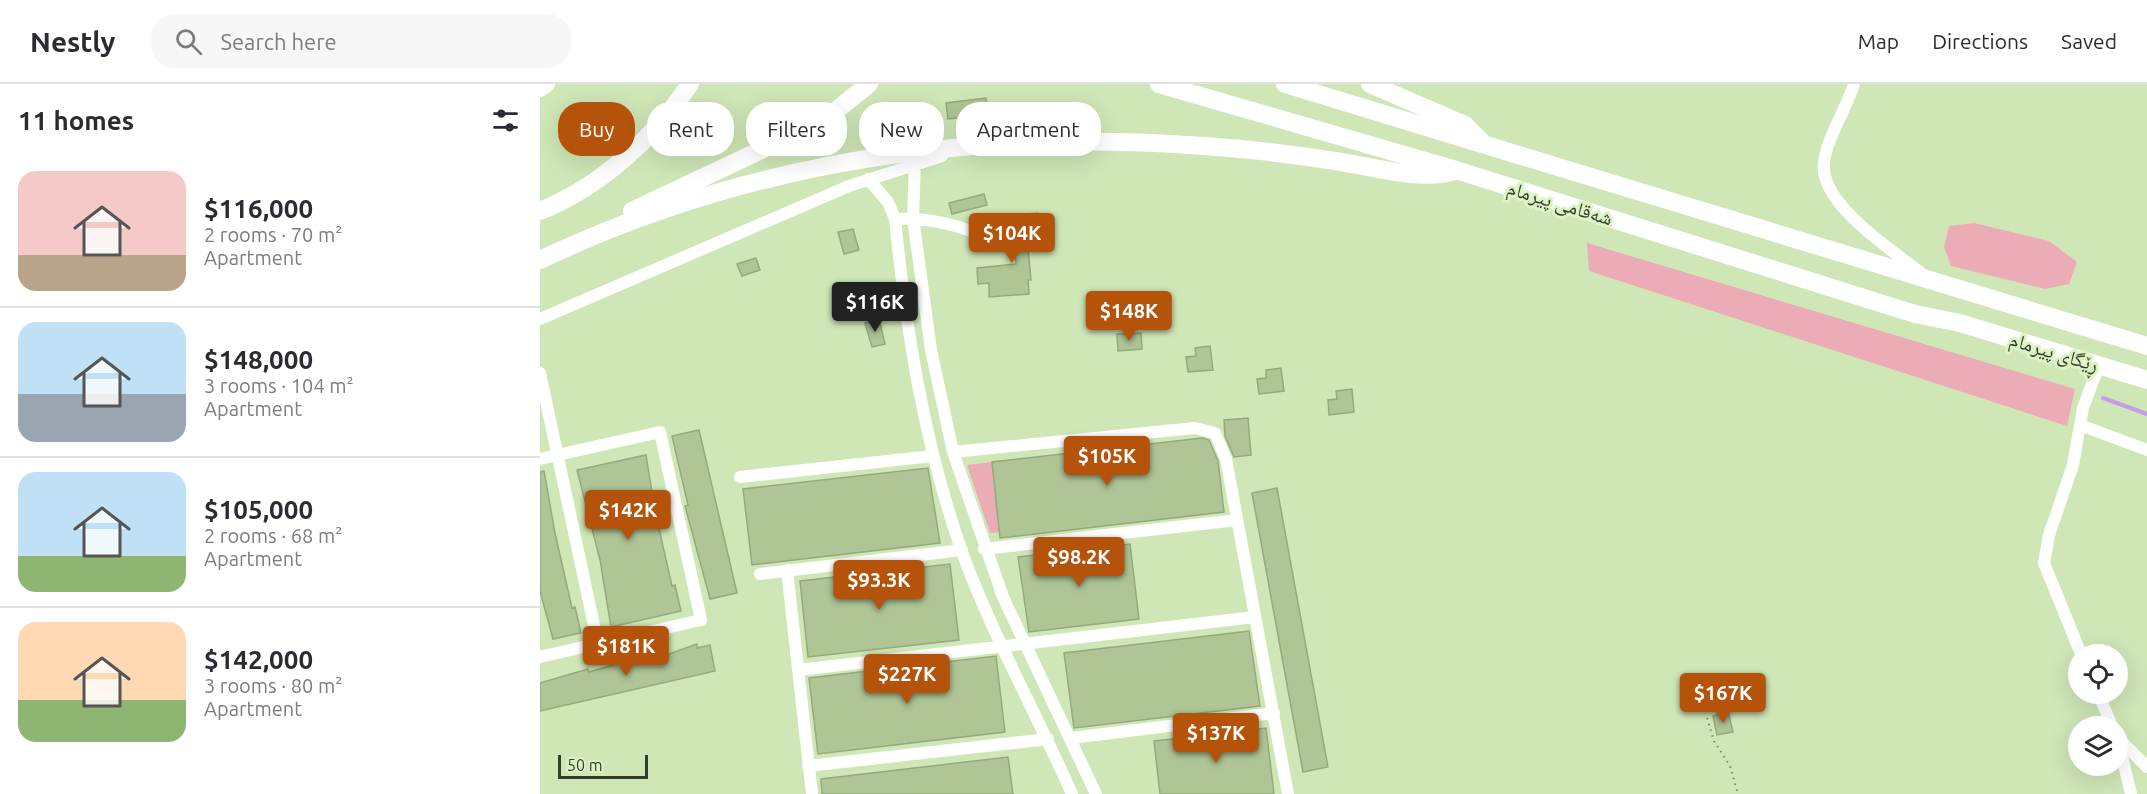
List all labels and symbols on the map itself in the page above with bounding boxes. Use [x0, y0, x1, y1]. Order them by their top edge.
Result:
street label: شەقامی پیرمام [1504, 176, 1616, 232]
pin: $104K [970, 213, 1054, 264]
pin: $116K [833, 282, 917, 333]
pin: $148K [1087, 291, 1171, 342]
street label: ڕێگای پیرمام [2005, 327, 2101, 381]
pin: $105K [1065, 436, 1149, 487]
pin: $142K [586, 490, 670, 541]
pin: $98.2K [1030, 537, 1128, 588]
pin: $93.3K [830, 560, 928, 611]
pin: $181K [584, 626, 668, 677]
pin: $227K [865, 654, 949, 705]
pin: $167K [1681, 673, 1765, 724]
pin: $137K [1174, 713, 1258, 764]
scale bar [558, 752, 648, 780]

